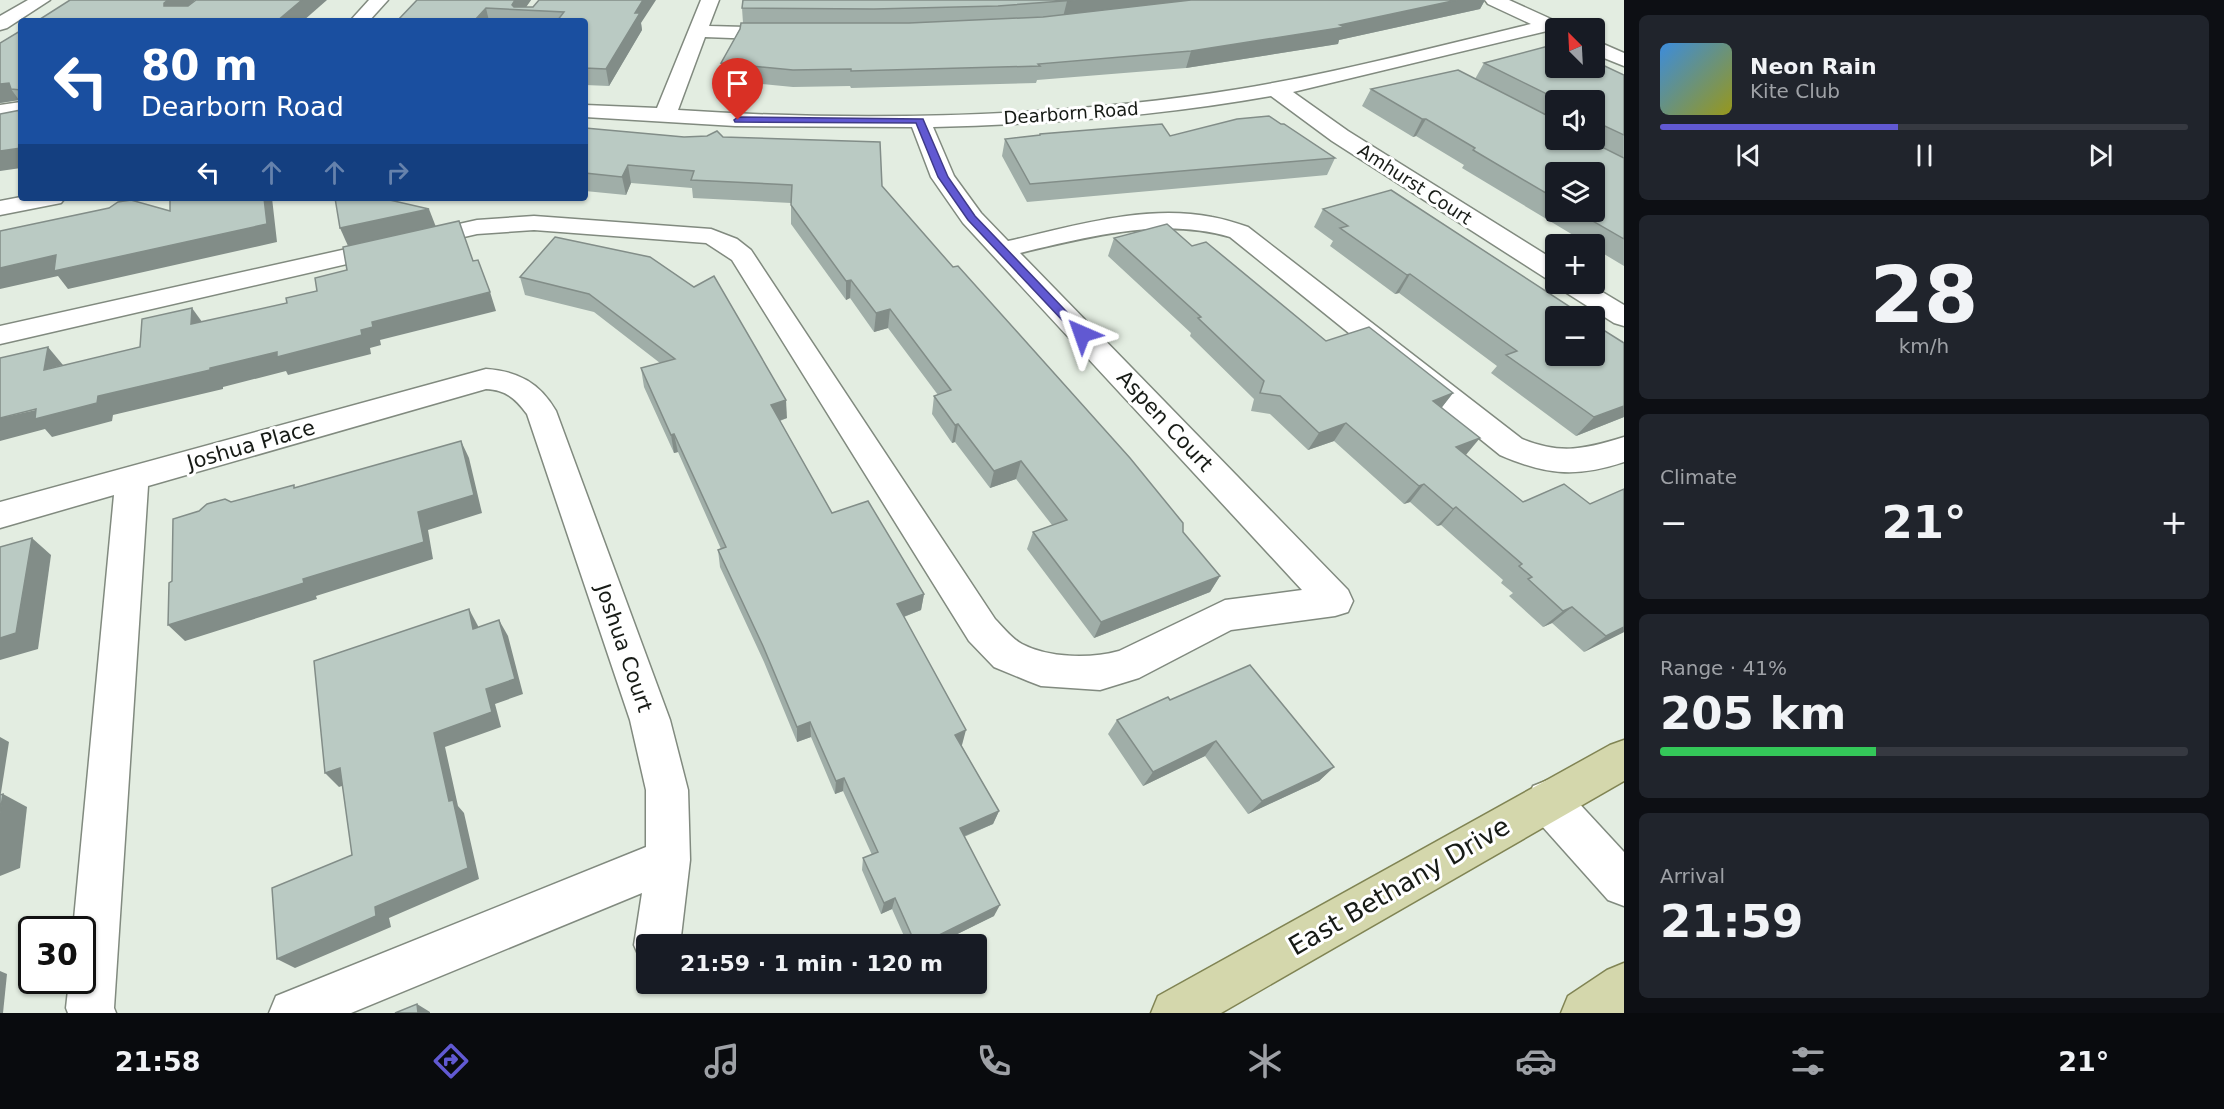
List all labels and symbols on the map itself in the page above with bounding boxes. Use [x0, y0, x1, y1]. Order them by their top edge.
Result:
north arrow [1545, 18, 1605, 78]
pin [712, 58, 763, 120]
street label: Dearborn Road [1003, 98, 1139, 128]
street label: Amhurst Court [1354, 139, 1476, 229]
position arrow [1050, 302, 1114, 366]
street label: Aspen Court [1112, 366, 1218, 476]
street label: Joshua Place [182, 415, 318, 475]
street label: Joshua Court [590, 579, 657, 715]
street label: East Bethany Drive [1283, 810, 1515, 962]
speed limit sign: 30 [18, 916, 96, 994]

